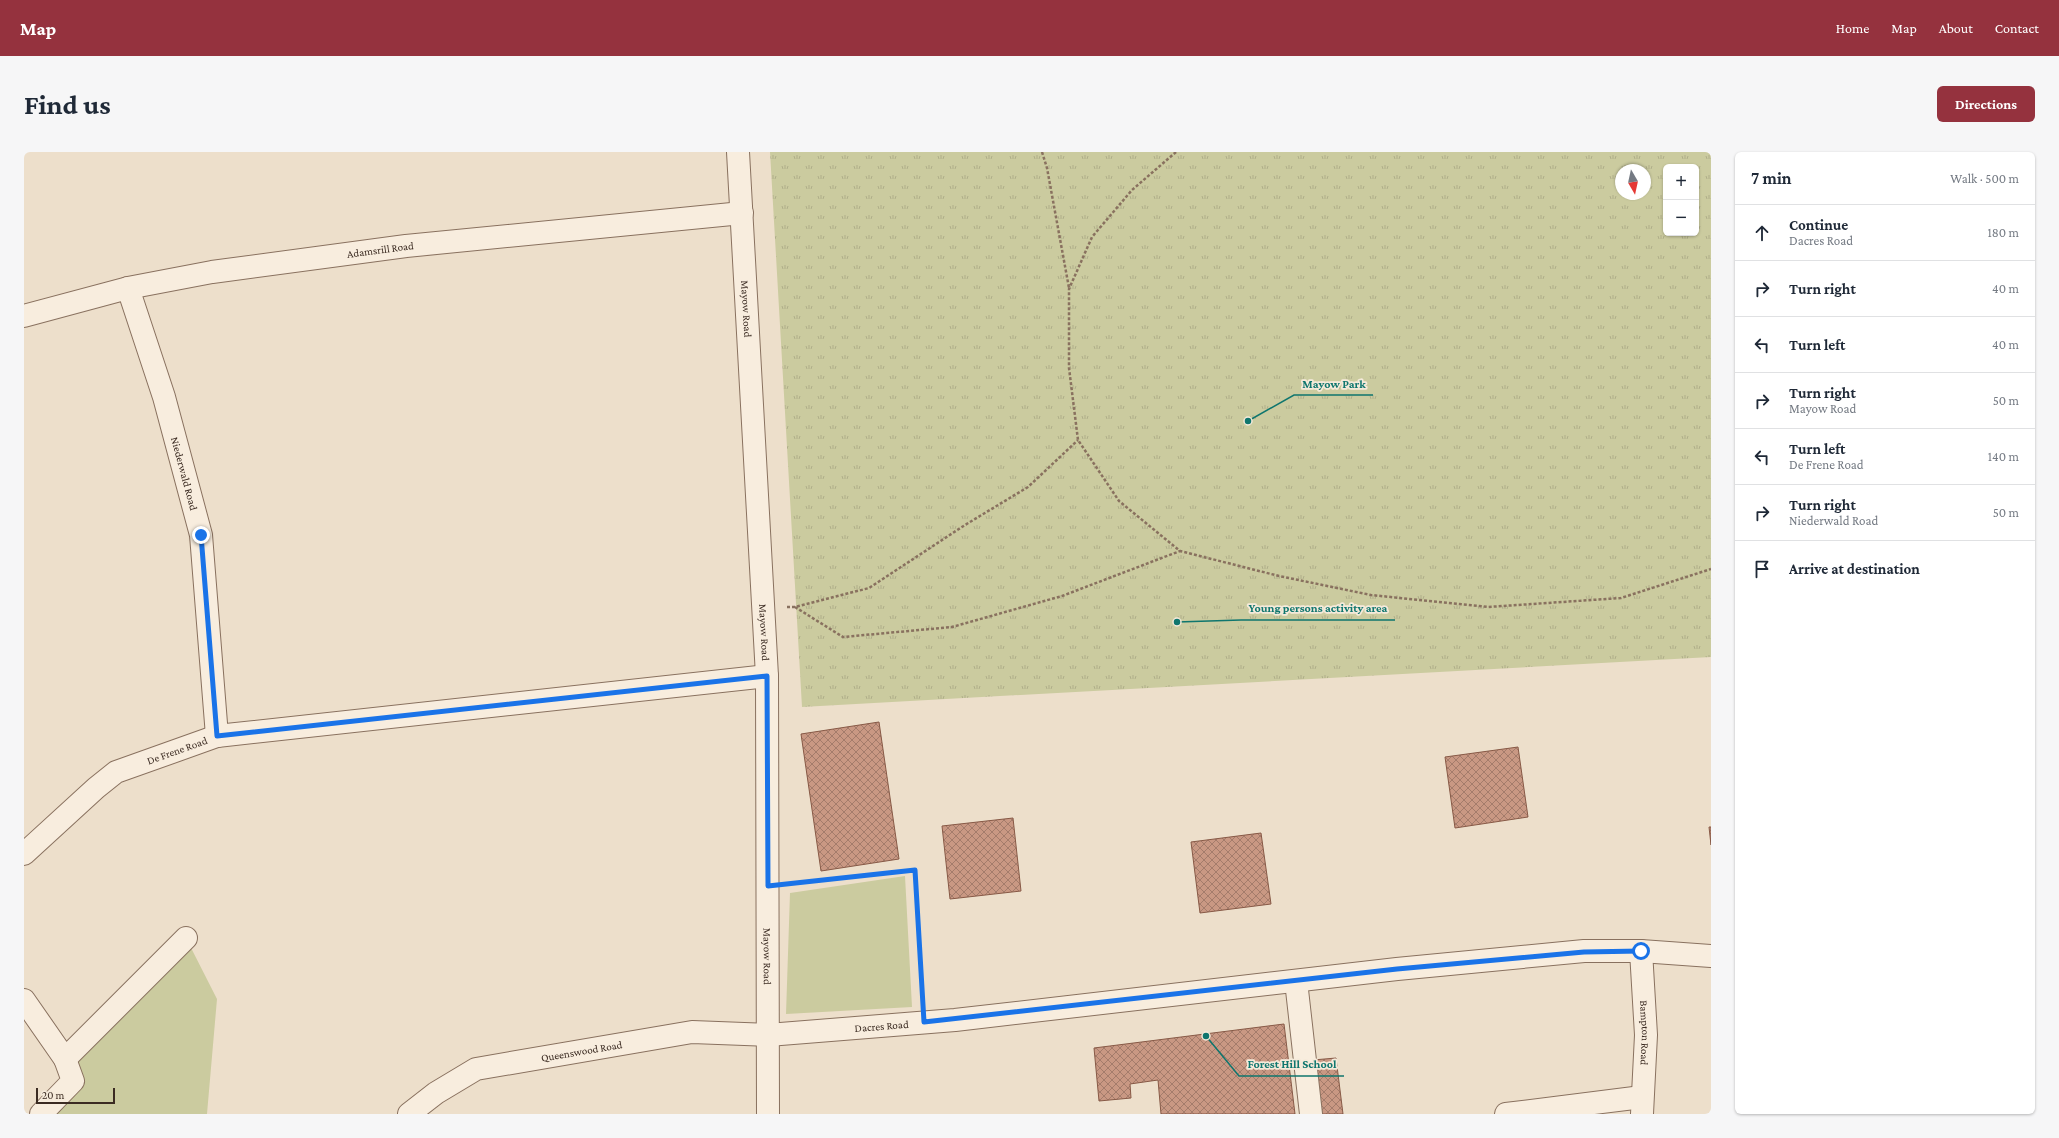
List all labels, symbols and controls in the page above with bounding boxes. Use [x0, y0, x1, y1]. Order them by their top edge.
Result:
text: Map [20, 18, 56, 39]
text: Home [1836, 20, 1869, 36]
text: Map [1891, 20, 1917, 36]
text: About [1939, 20, 1973, 36]
text: Contact [1995, 20, 2039, 36]
button: Directions [1937, 86, 2035, 122]
text: Find us [24, 89, 111, 120]
north arrow [1615, 164, 1651, 200]
map controls [1663, 164, 1699, 236]
button: + [1663, 164, 1699, 200]
text: 7 min [1751, 169, 1792, 188]
text: Walk · 500 m [1950, 171, 2019, 186]
button: − [1663, 200, 1699, 236]
text: Continue [1789, 217, 1848, 233]
icon: ahead [1751, 222, 1773, 244]
text: 180 m [1987, 225, 2019, 240]
text: Dacres Road [1789, 233, 1853, 248]
street label: Adamsrill Road [346, 239, 414, 260]
icon: right [1751, 278, 1773, 300]
street label: Mayow Road [739, 280, 754, 338]
text: Turn right [1789, 281, 1856, 297]
text: 40 m [1992, 281, 2019, 296]
icon: left [1751, 334, 1773, 356]
text: Turn left [1789, 337, 1845, 353]
text: 40 m [1992, 337, 2019, 352]
callout: Mayow Park [1294, 371, 1373, 395]
text: Mayow Park [1302, 377, 1366, 391]
text: Turn right [1789, 385, 1856, 401]
icon: right [1751, 390, 1773, 412]
text: 50 m [1993, 393, 2019, 408]
text: Mayow Road [1789, 401, 1856, 416]
street label: Niederwald Road [169, 435, 200, 512]
text: Turn left [1789, 441, 1845, 457]
icon: left [1751, 446, 1773, 468]
text: 140 m [1988, 449, 2019, 464]
text: De Frene Road [1789, 457, 1864, 472]
text: Turn right [1789, 497, 1856, 513]
icon: right [1751, 502, 1773, 524]
text: 50 m [1993, 505, 2019, 520]
text: Niederwald Road [1789, 513, 1878, 528]
route end [192, 526, 210, 544]
icon: arrive [1751, 558, 1773, 580]
text: Arrive at destination [1789, 561, 1920, 577]
callout: Young persons activity area [1241, 596, 1395, 620]
text: Young persons activity area [1249, 601, 1388, 615]
street label: Mayow Road [757, 603, 772, 661]
street label: De Frene Road [145, 734, 209, 767]
street label: Mayow Road [761, 928, 774, 985]
route start [1632, 942, 1650, 960]
street label: Bampton Road [1638, 1000, 1652, 1066]
street label: Dacres Road [854, 1018, 909, 1034]
street label: Queenswood Road [540, 1038, 623, 1064]
callout: Forest Hill School [1239, 1052, 1344, 1076]
text: Forest Hill School [1248, 1057, 1337, 1071]
scale bar [36, 1086, 115, 1105]
text: 20 m [42, 1089, 64, 1101]

